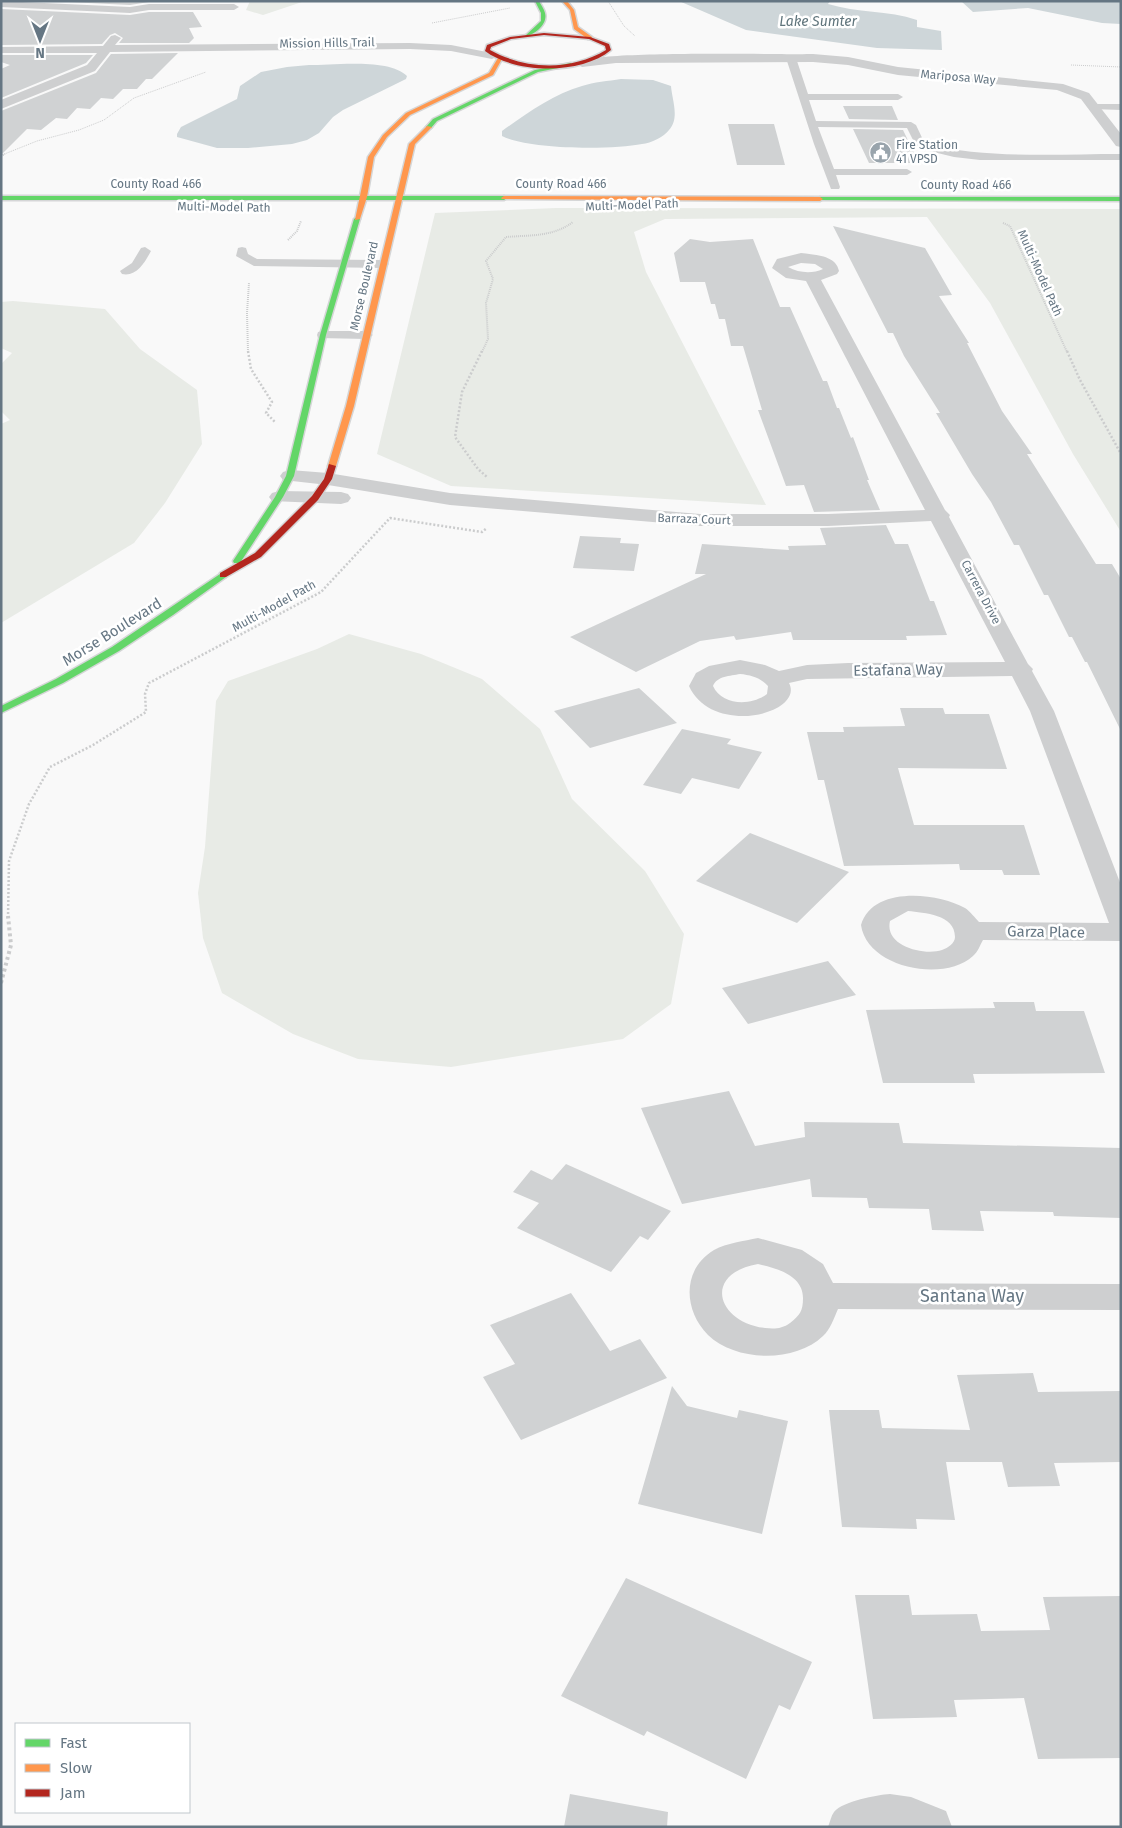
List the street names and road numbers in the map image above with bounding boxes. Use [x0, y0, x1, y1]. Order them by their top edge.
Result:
street label: Mission Hills Trail [279, 35, 375, 51]
street label: Mariposa Way [920, 67, 996, 87]
street label: County Road 466 [111, 177, 201, 191]
street label: County Road 466 [516, 177, 606, 191]
street label: County Road 466 [921, 178, 1011, 192]
street label: Multi-Model Path [585, 196, 679, 214]
street label: Multi-Model Path [177, 199, 271, 215]
street label: Multi-Model Path [1015, 228, 1065, 318]
street label: Morse Boulevard [347, 240, 381, 332]
street label: Barraza Court [657, 511, 732, 527]
street label: Carrera Drive [958, 558, 1004, 626]
street label: Multi-Model Path [230, 577, 318, 635]
street label: Morse Boulevard [59, 594, 165, 670]
street label: Estafana Way [853, 660, 943, 680]
street label: Garza Place [1007, 922, 1085, 942]
street label: Santana Way [920, 1285, 1024, 1307]

